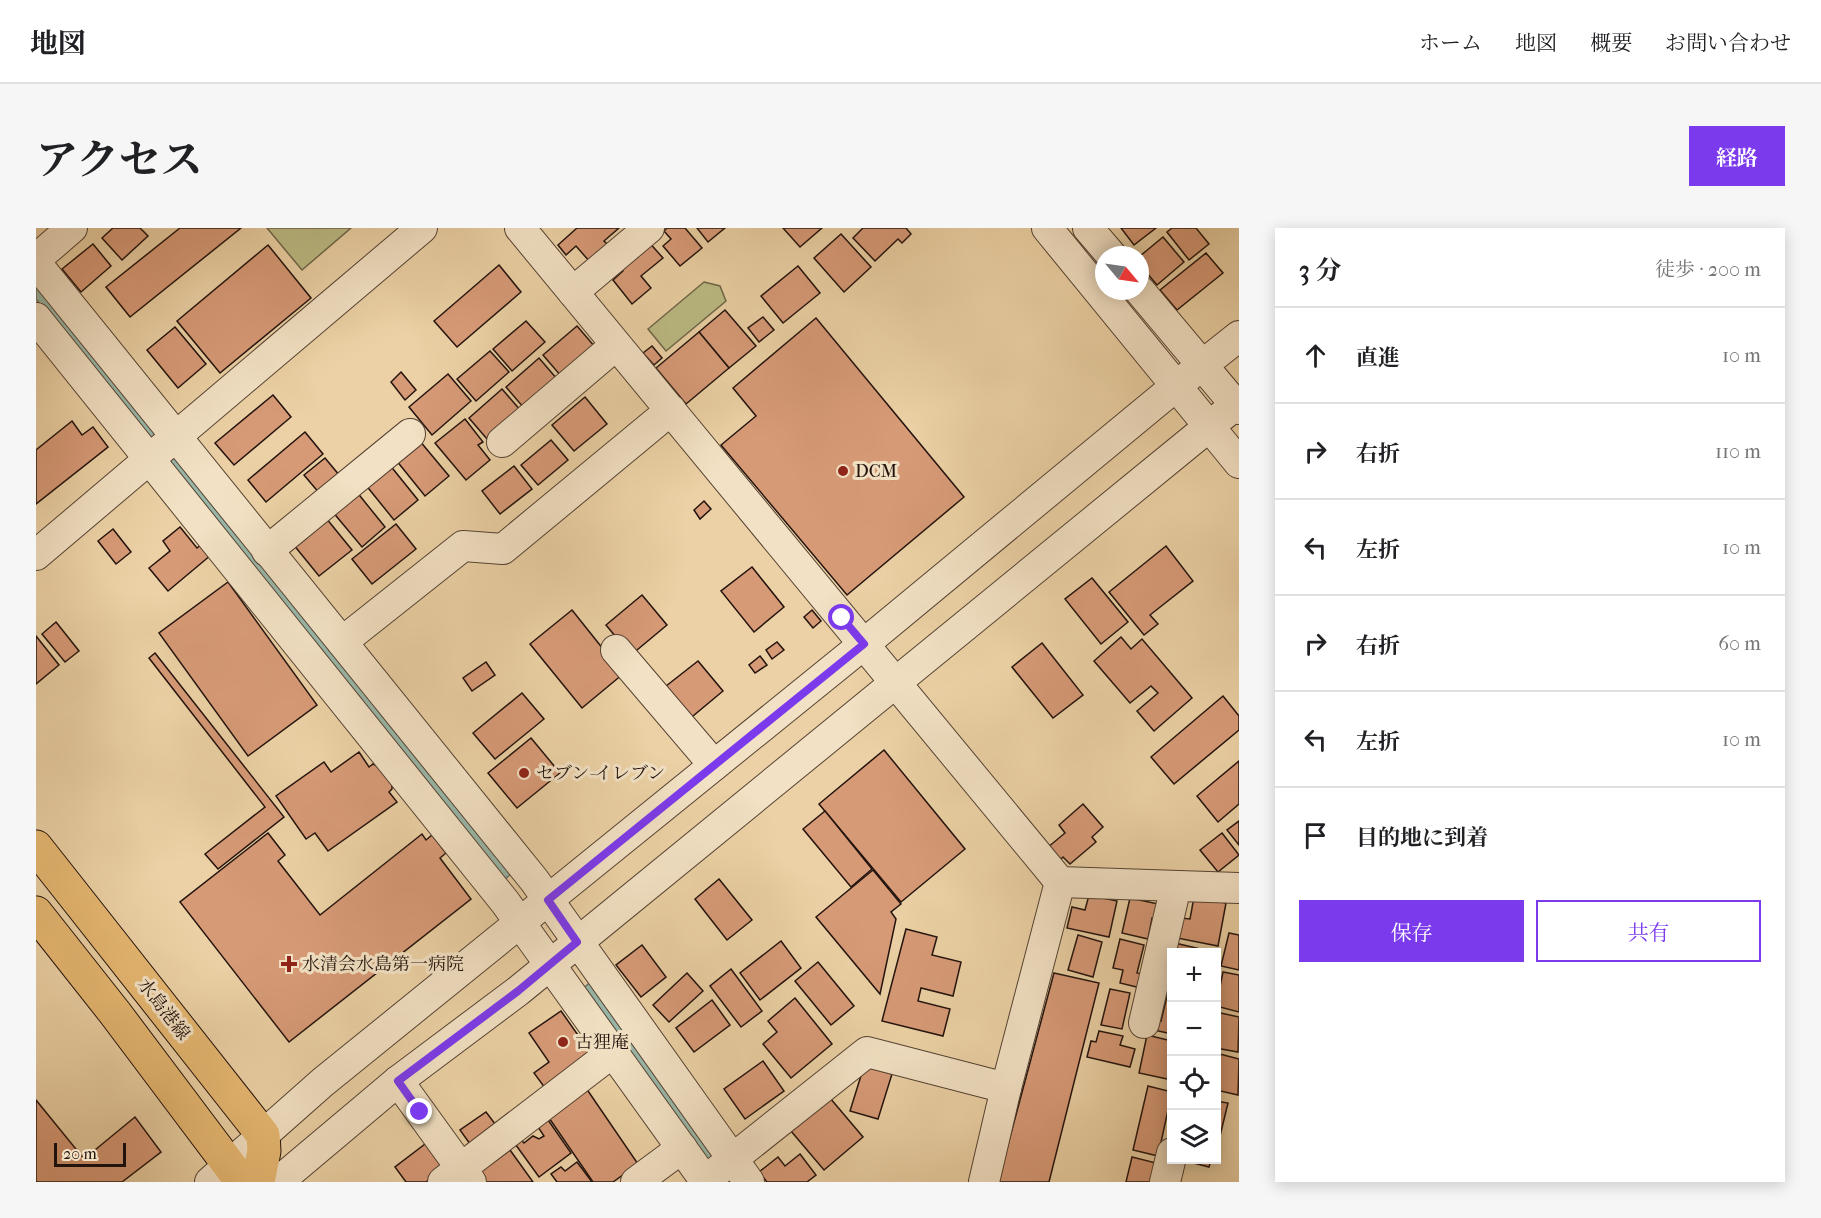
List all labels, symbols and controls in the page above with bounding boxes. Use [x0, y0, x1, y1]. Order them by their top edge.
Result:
text: 地図 [30, 27, 86, 60]
text: ホーム [1419, 31, 1482, 55]
text: 地図 [1515, 31, 1557, 55]
text: 概要 [1590, 31, 1632, 55]
text: お問い合わせ [1665, 31, 1791, 55]
button: 経路 [1689, 126, 1785, 186]
text: アクセス [36, 136, 203, 185]
north arrow [1095, 246, 1149, 300]
text: 3 分 [1299, 255, 1341, 286]
text: 徒歩 · 200 m [1655, 258, 1761, 281]
icon: ahead [1299, 339, 1332, 372]
text: 10 m [1722, 344, 1761, 367]
text: 直進 [1356, 345, 1400, 371]
icon: right [1299, 435, 1332, 468]
text: 110 m [1715, 440, 1761, 463]
text: 右折 [1356, 441, 1400, 467]
place label: DCM [855, 461, 897, 482]
marker: DCM [836, 464, 850, 478]
icon: left [1299, 531, 1332, 564]
text: 10 m [1722, 536, 1761, 559]
text: 左折 [1356, 537, 1400, 563]
route start [828, 604, 854, 630]
icon: right [1299, 627, 1332, 660]
text: 60 m [1718, 632, 1761, 655]
text: 右折 [1356, 633, 1400, 659]
icon: left [1299, 723, 1332, 756]
text: 10 m [1722, 728, 1761, 751]
text: 左折 [1356, 729, 1400, 755]
place label: セブン-イレブン [536, 763, 665, 784]
marker: セブン-イレブン [517, 766, 531, 780]
icon: arrive [1299, 819, 1332, 852]
text: 目的地に到着 [1356, 825, 1488, 851]
button: 保存 [1299, 900, 1524, 962]
button: 共有 [1536, 900, 1761, 962]
map controls [1167, 948, 1221, 1164]
button: + [1167, 948, 1221, 1002]
place label: 水清会水島第一病院 [302, 954, 464, 975]
marker: 水清会水島第一病院 [280, 955, 298, 973]
street label: 水島港線 [133, 974, 194, 1044]
button: − [1167, 1002, 1221, 1056]
place label: 古狸庵 [575, 1032, 629, 1053]
marker: 古狸庵 [556, 1035, 570, 1049]
button: locate [1167, 1056, 1221, 1110]
route end [406, 1098, 432, 1124]
button: layers [1167, 1110, 1221, 1164]
scale bar [54, 1140, 126, 1168]
text: 20 m [63, 1144, 97, 1163]

